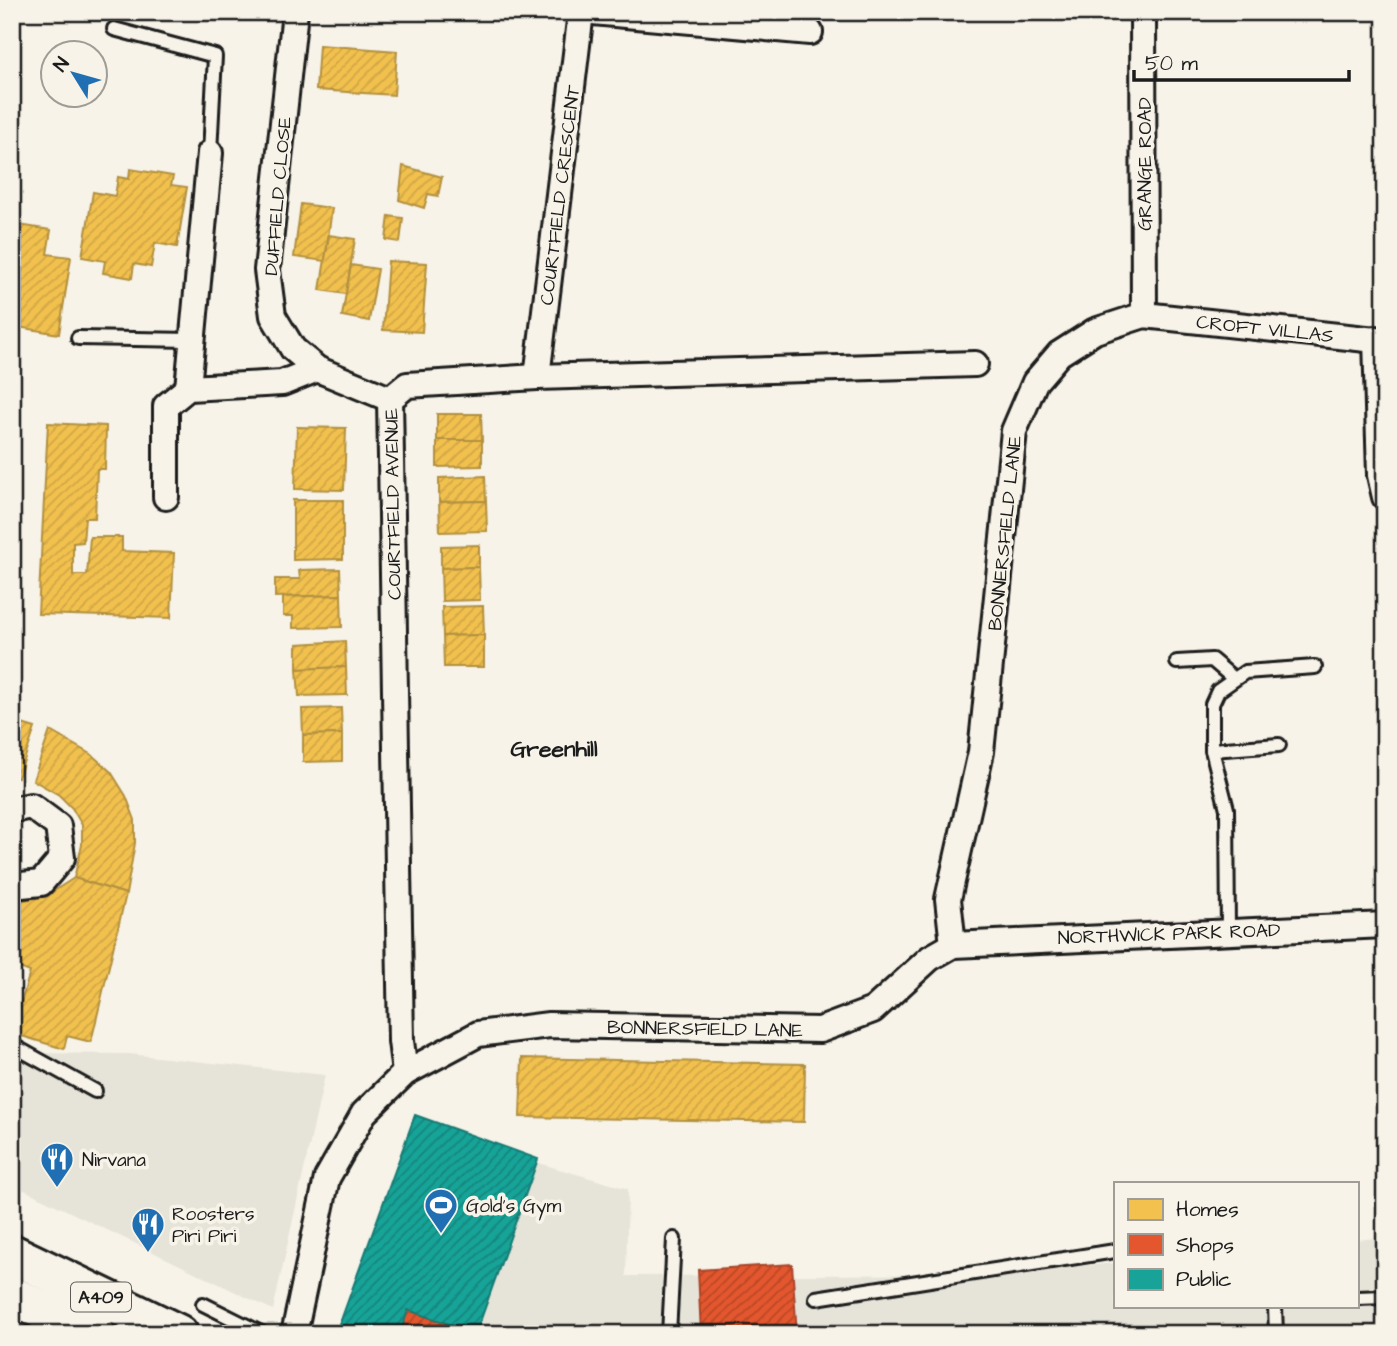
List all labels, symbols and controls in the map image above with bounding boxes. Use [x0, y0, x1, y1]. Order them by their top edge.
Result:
north arrow [38, 38, 108, 108]
scale bar [1134, 38, 1350, 82]
text: 50 m [1145, 49, 1199, 78]
text: N [47, 52, 76, 78]
street label: COURTFIELD CRESCENT [534, 83, 587, 307]
street label: GRANGE ROAD [1132, 97, 1159, 231]
street label: DUFFIELD CLOSE [258, 116, 299, 277]
street label: CROFT VILLAS [1195, 309, 1335, 350]
street label: COURTFIELD AVENUE [378, 408, 409, 600]
street label: BONNERSFIELD LANE [982, 434, 1029, 632]
district label: Greenhill [510, 733, 598, 765]
street label: NORTHWICK PARK ROAD [1057, 917, 1281, 952]
street label: BONNERSFIELD LANE [607, 1014, 803, 1045]
restaurant icon: Nirvana [38, 1140, 76, 1189]
place label: Nirvana [82, 1147, 146, 1174]
legend [1114, 1182, 1358, 1308]
sports icon: Gold's Gym [422, 1186, 460, 1235]
place label: Gold's Gym [466, 1193, 561, 1221]
text: Homes [1176, 1195, 1239, 1224]
place label: Roosters Piri Piri [172, 1201, 254, 1250]
restaurant icon: Roosters Piri Piri [129, 1205, 167, 1254]
text: Shops [1176, 1231, 1234, 1261]
text: Public [1176, 1265, 1232, 1294]
road number: A409 [71, 1282, 131, 1312]

